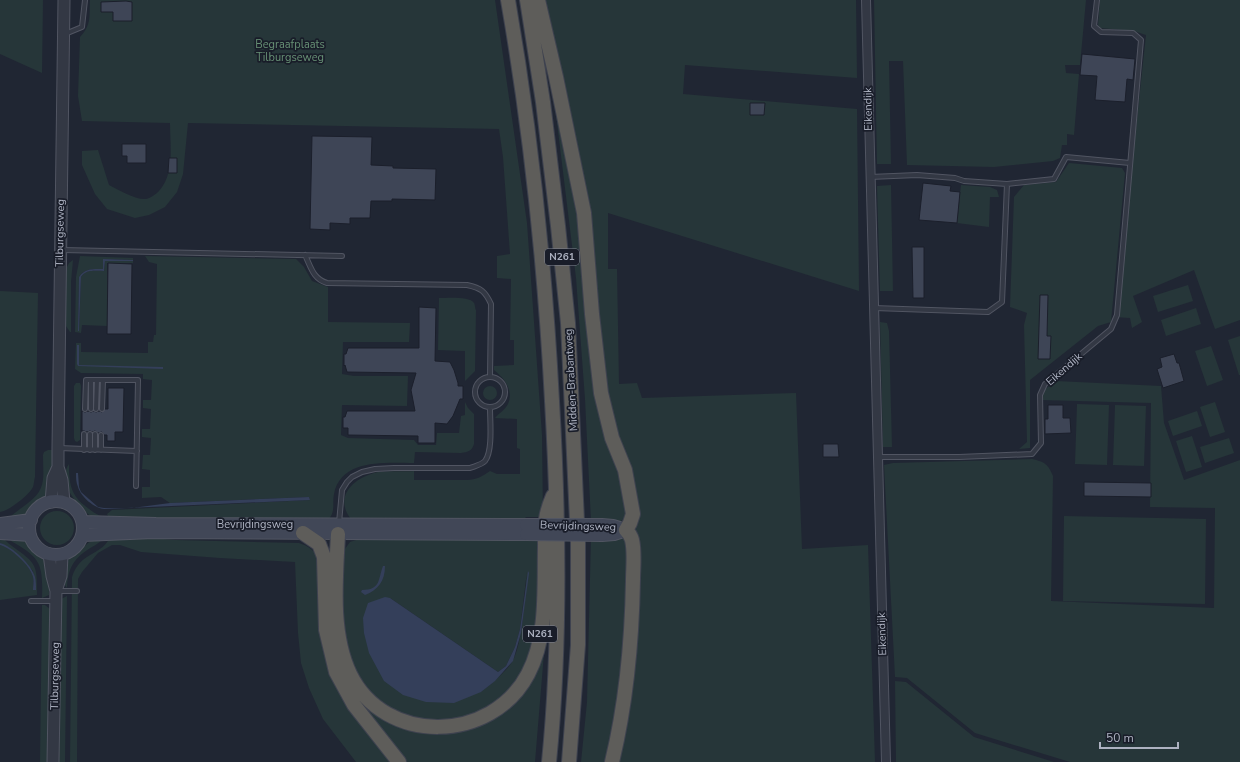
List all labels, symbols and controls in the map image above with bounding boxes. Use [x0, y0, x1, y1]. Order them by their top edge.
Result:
park label: Begraafplaats Tilburgseweg [255, 37, 325, 65]
street label: Eikendijk [860, 87, 876, 131]
street label: Tilburgseweg [52, 199, 68, 267]
road number: N261 [545, 249, 579, 265]
street label: Midden-Brabantweg [561, 328, 581, 432]
street label: Eikendijk [1043, 349, 1086, 389]
street label: Bevrijdingsweg [217, 517, 293, 532]
street label: Bevrijdingsweg [540, 517, 616, 535]
street label: Eikendijk [874, 612, 890, 656]
road number: N261 [523, 626, 557, 642]
street label: Tilburgseweg [47, 642, 63, 710]
scale bar [1100, 724, 1178, 750]
text: 50 m [1106, 730, 1134, 746]

